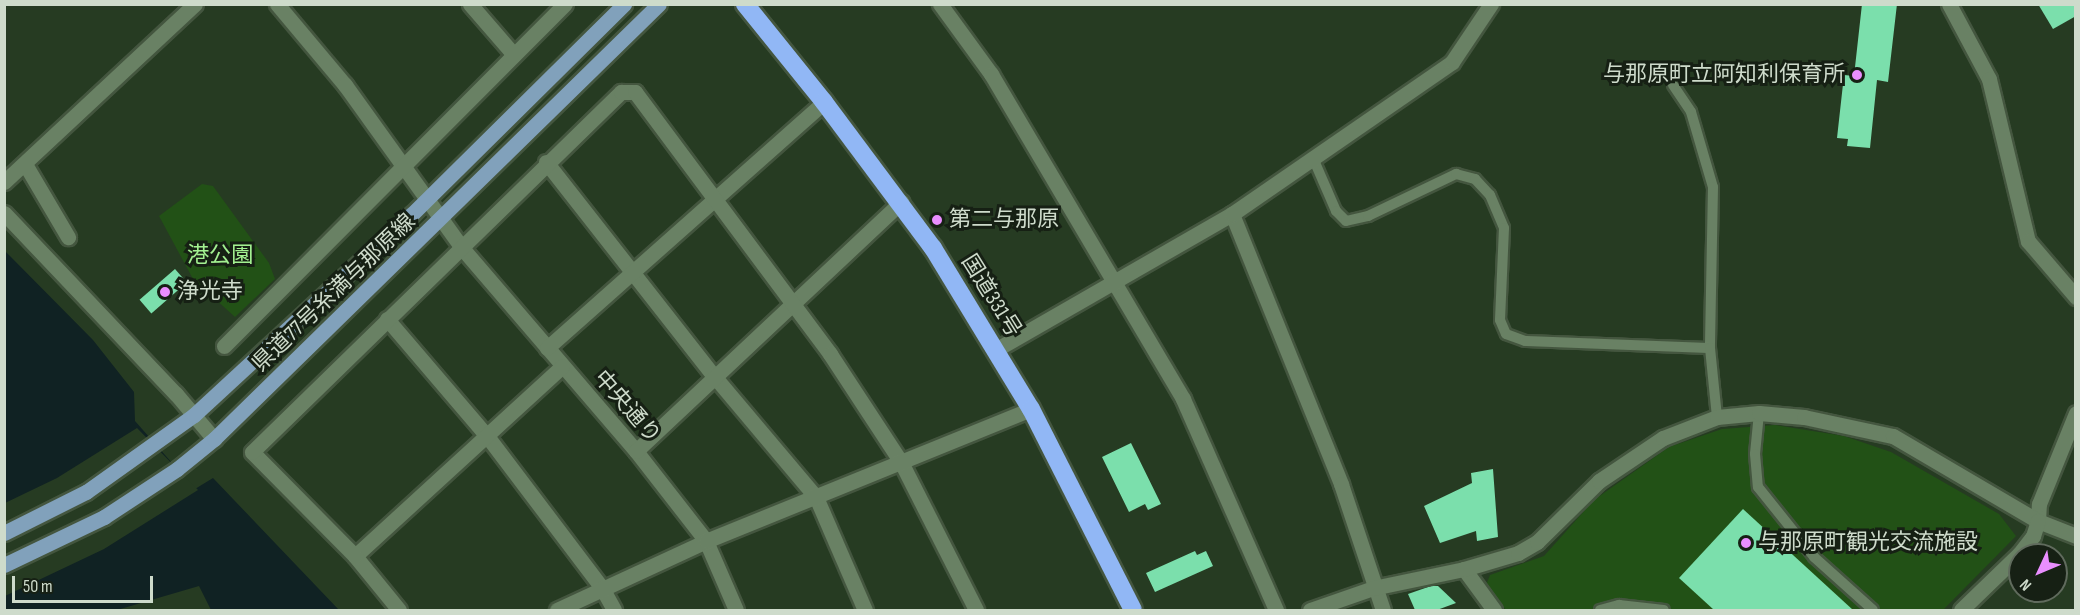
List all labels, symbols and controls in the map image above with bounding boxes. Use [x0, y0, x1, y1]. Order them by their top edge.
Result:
place label: 与那原町立阿知利保育所 [1603, 62, 1845, 88]
marker: 与那原町立阿知利保育所 [1850, 68, 1864, 82]
place label: 第二与那原 [949, 207, 1059, 233]
street label: 県道77号糸満与那原線 [247, 209, 421, 377]
marker: 第二与那原 [930, 213, 944, 227]
park label: 港公園 [187, 243, 253, 269]
street label: 国道331号 [955, 250, 1027, 342]
place label: 浄光寺 [177, 279, 243, 305]
marker: 浄光寺 [158, 285, 172, 299]
street label: 中央通り [588, 365, 666, 449]
place label: 与那原町観光交流施設 [1758, 530, 1978, 556]
marker: 与那原町観光交流施設 [1739, 536, 1753, 550]
north arrow [2008, 543, 2068, 603]
scale bar [15, 564, 156, 602]
text: N [2016, 575, 2036, 594]
text: 50 m [23, 576, 53, 597]

